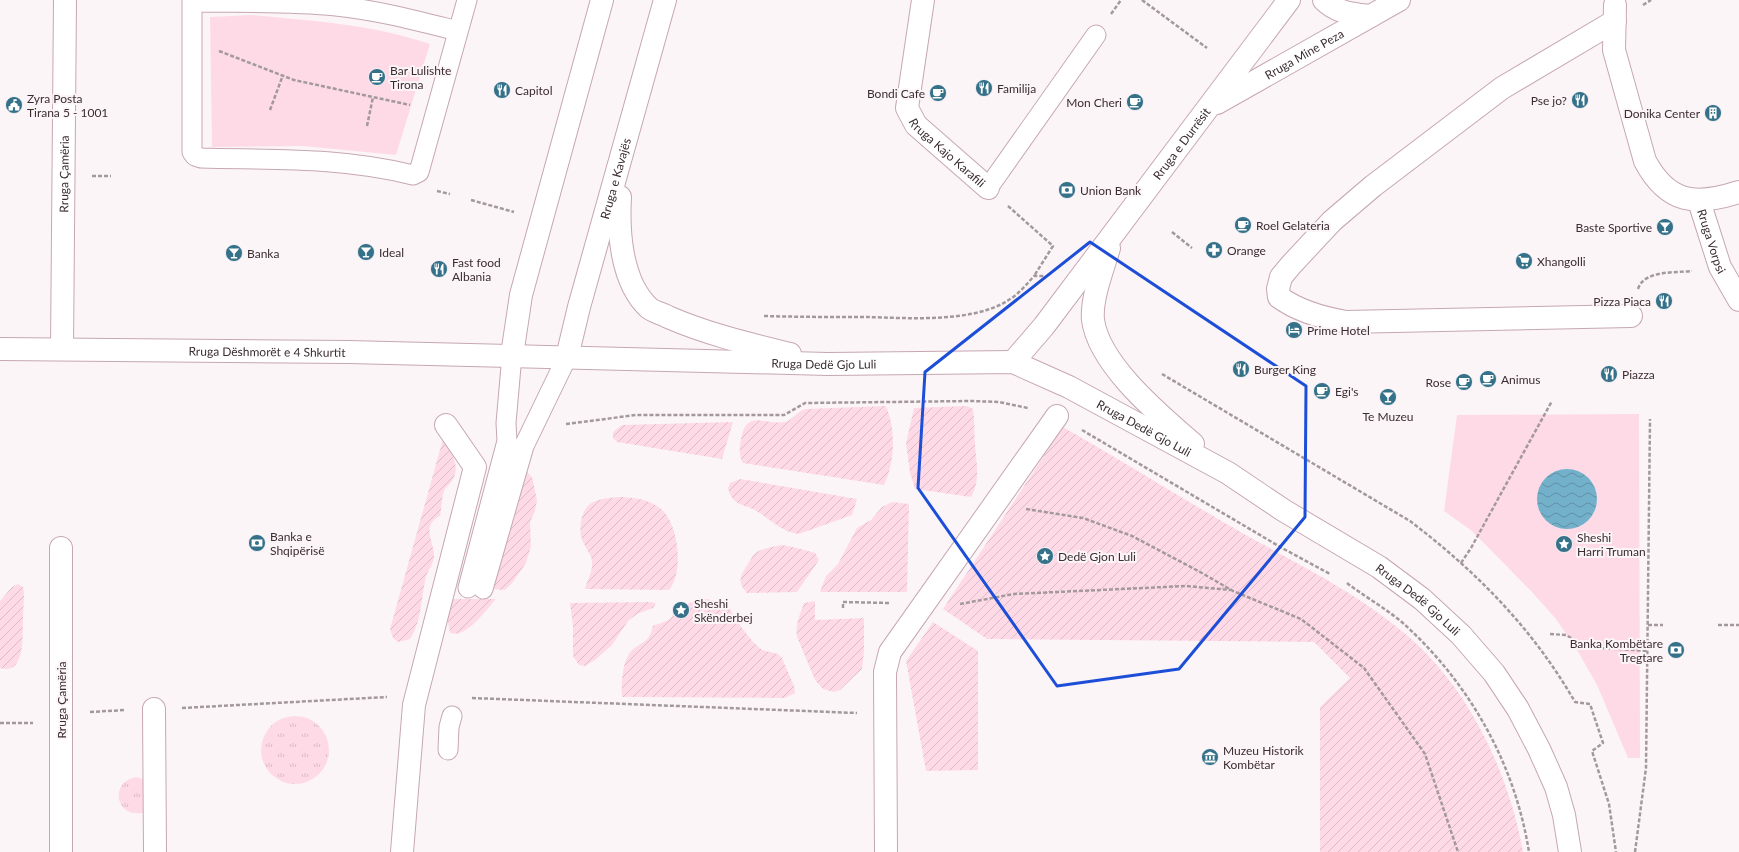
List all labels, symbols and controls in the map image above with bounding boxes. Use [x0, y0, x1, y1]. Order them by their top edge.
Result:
street label: Rruga Mine Peza [1262, 25, 1346, 82]
place label: Bar Lulishte Tirona [390, 63, 451, 92]
cafe icon: Bar Lulishte Tirona [367, 67, 387, 87]
restaurant icon: Familija [974, 78, 994, 98]
restaurant icon: Capitol [492, 80, 512, 100]
place label: Familija [997, 81, 1036, 96]
place label: Capitol [515, 83, 553, 98]
cafe icon: Bondi Cafe [928, 83, 948, 103]
place label: Bondi Cafe [867, 86, 925, 101]
restaurant icon: Pse jo? [1570, 90, 1590, 110]
place label: Zyra Posta Tirana 5 - 1001 [27, 91, 108, 120]
cafe icon: Mon Cheri [1125, 92, 1145, 112]
place label: Pse jo? [1531, 93, 1567, 108]
public building icon: Zyra Posta Tirana 5 - 1001 [4, 95, 24, 115]
place label: Mon Cheri [1066, 95, 1122, 110]
building icon: Donika Center [1703, 103, 1723, 123]
street label: Rruga e Durrësit [1149, 104, 1214, 182]
place label: Donika Center [1624, 106, 1701, 121]
street label: Rruga Kajo Karafili [906, 115, 989, 190]
street label: Rruga Çamëria [56, 135, 71, 213]
street label: Rruga e Kavajës [597, 136, 634, 221]
bank icon: Union Bank [1057, 180, 1077, 200]
place label: Union Bank [1080, 183, 1142, 198]
street label: Rruga Vorpsi [1694, 207, 1730, 276]
cafe icon: Roel Gelateria [1233, 215, 1253, 235]
bar icon: Baste Sportive [1655, 217, 1675, 237]
place label: Roel Gelateria [1256, 218, 1330, 233]
place label: Baste Sportive [1575, 220, 1652, 235]
pharmacy icon: Orange [1204, 240, 1224, 260]
bar icon: Ideal [356, 242, 376, 262]
bar icon: Banka [224, 243, 244, 263]
place label: Orange [1227, 243, 1266, 258]
place label: Ideal [379, 245, 404, 260]
place label: Banka [247, 246, 279, 261]
supermarket icon: Xhangolli [1514, 251, 1534, 271]
place label: Xhangolli [1537, 254, 1586, 269]
place label: Fast food Albania [452, 255, 501, 284]
restaurant icon: Fast food Albania [429, 259, 449, 279]
restaurant icon: Pizza Piaca [1654, 291, 1674, 311]
place label: Pizza Piaca [1593, 294, 1651, 309]
hotel icon: Prime Hotel [1284, 320, 1304, 340]
place label: Prime Hotel [1307, 323, 1370, 338]
street label: Rruga Dëshmorët e 4 Shkurtit [188, 343, 346, 359]
street label: Rruga Dedë Gjo Luli [771, 355, 877, 372]
restaurant icon: Burger King [1231, 359, 1251, 379]
place label: Burger King [1254, 362, 1316, 377]
restaurant icon: Piazza [1599, 364, 1619, 384]
place label: Piazza [1622, 367, 1655, 382]
cafe icon: Animus [1478, 369, 1498, 389]
cafe icon: Rose [1454, 372, 1474, 392]
place label: Animus [1501, 372, 1540, 387]
place label: Rose [1426, 375, 1451, 390]
cafe icon: Egi's [1312, 381, 1332, 401]
place label: Egi's [1335, 384, 1358, 399]
bar icon: Te Muzeu [1378, 387, 1398, 407]
street label: Rruga Dedë Gjo Luli [1094, 396, 1194, 459]
place label: Te Muzeu [1362, 409, 1414, 424]
place label: Banka e Shqipërisë [270, 529, 325, 558]
place label: Sheshi Harri Truman [1577, 530, 1646, 559]
bank icon: Banka e Shqipërisë [247, 533, 267, 553]
place icon: Sheshi Harri Truman [1554, 534, 1574, 554]
place icon: Dedë Gjon Luli [1035, 546, 1055, 566]
place label: Dedë Gjon Luli [1058, 549, 1136, 564]
street label: Rruga Dedë Gjo Luli [1373, 560, 1464, 638]
place label: Sheshi Skënderbej [694, 596, 753, 625]
place icon: Sheshi Skënderbej [671, 600, 691, 620]
place label: Banka Kombëtare Tregtare [1570, 636, 1663, 665]
bank icon: Banka Kombëtare Tregtare [1666, 640, 1686, 660]
street label: Rruga Çamëria [54, 661, 69, 739]
place label: Muzeu Historik Kombëtar [1223, 743, 1305, 772]
museum icon: Muzeu Historik Kombëtar [1200, 747, 1220, 767]

